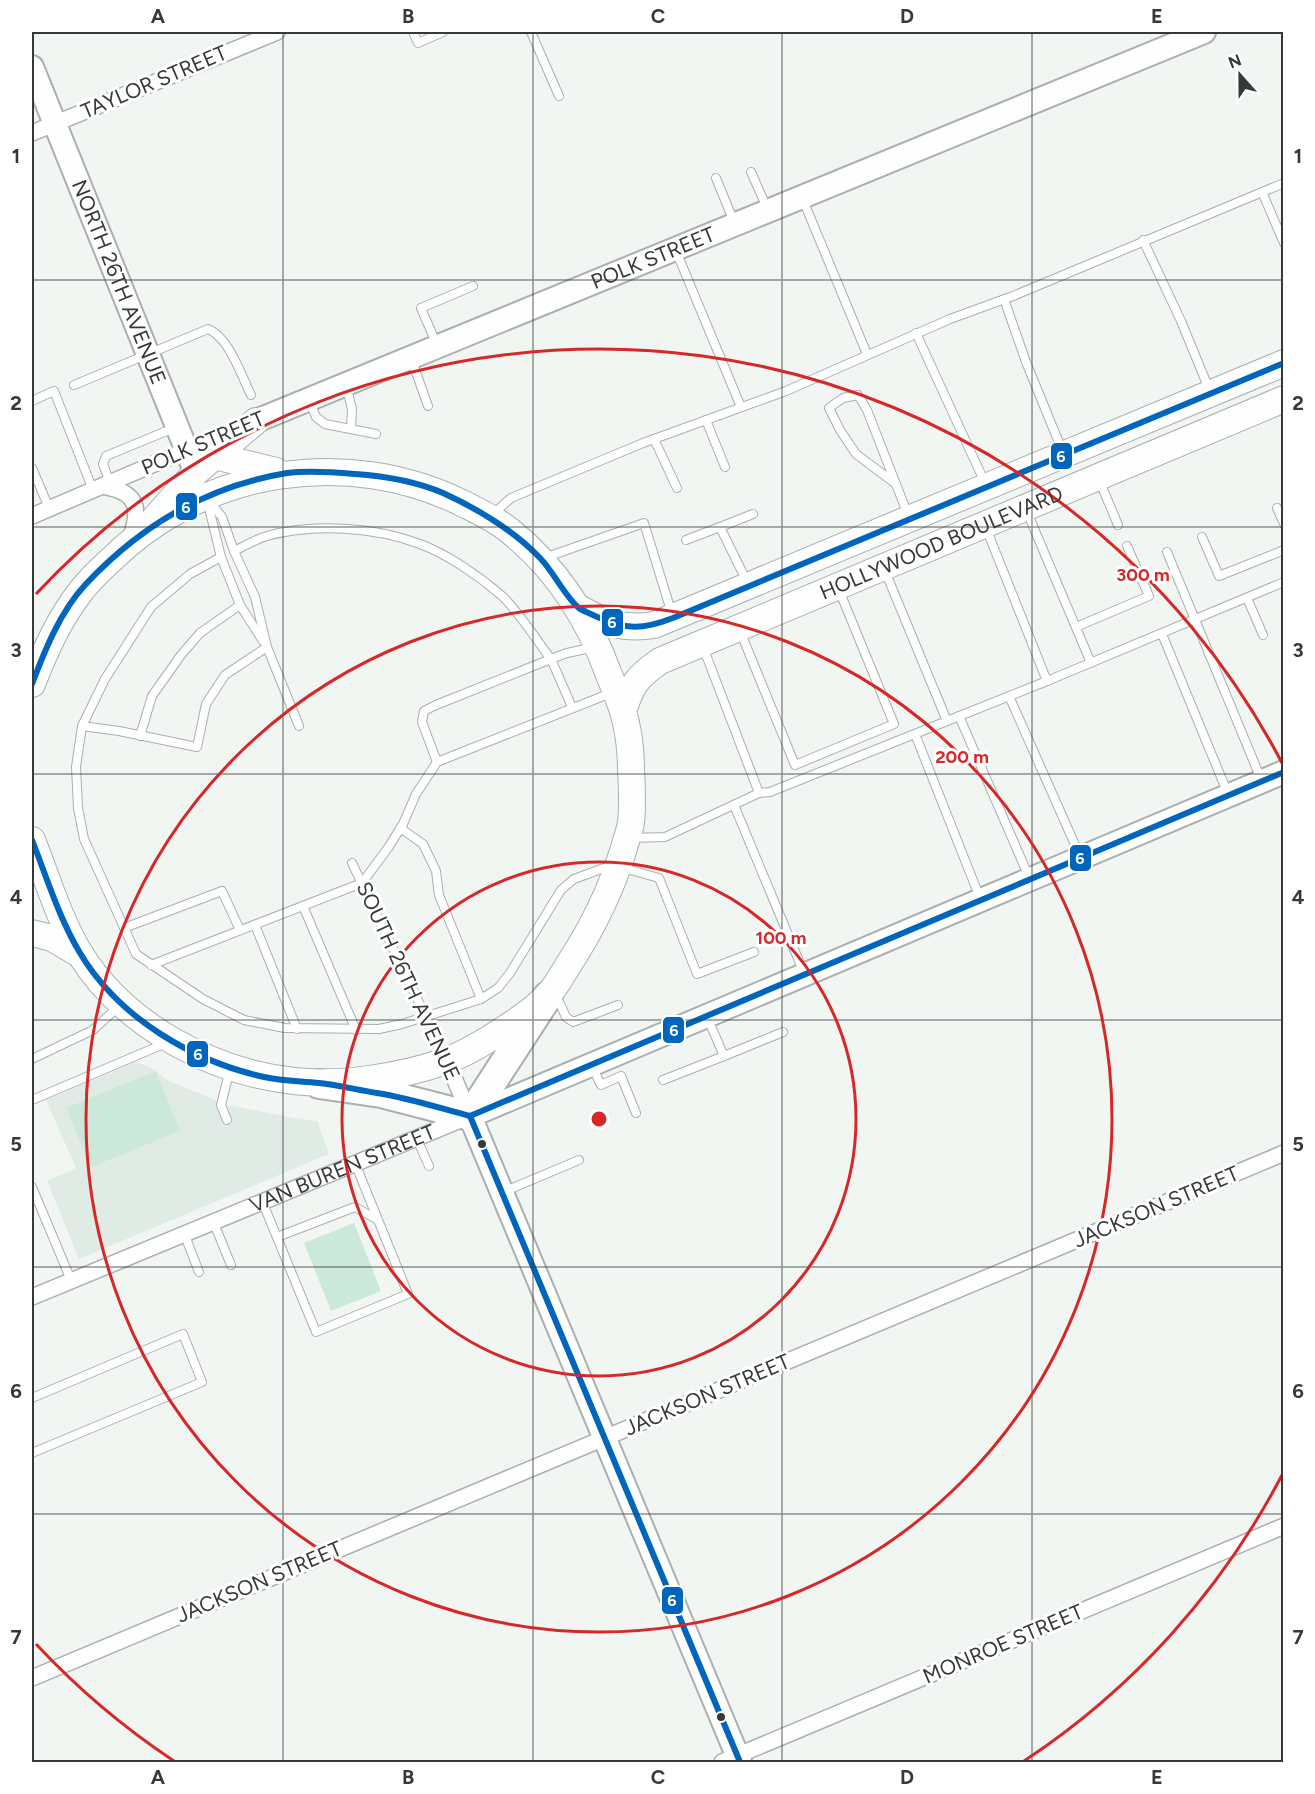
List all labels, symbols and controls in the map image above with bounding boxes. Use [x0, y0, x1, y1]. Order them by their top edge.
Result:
text: A [151, 4, 166, 28]
text: B [402, 4, 414, 28]
text: C [651, 4, 665, 28]
text: D [900, 4, 914, 28]
text: E [1151, 4, 1163, 28]
street label: TAYLOR STREET [77, 39, 231, 124]
north arrow [1210, 45, 1270, 105]
text: N [1226, 50, 1244, 73]
text: 1 [12, 144, 20, 168]
text: 1 [1294, 144, 1302, 168]
street label: NORTH 26TH AVENUE [67, 176, 172, 388]
street label: POLK STREET [587, 221, 719, 294]
text: 2 [10, 391, 22, 415]
text: 2 [1292, 391, 1304, 415]
street label: POLK STREET [137, 405, 269, 480]
line badge: 6 [1050, 442, 1073, 470]
text: 6 [1056, 447, 1066, 466]
street label: HOLLYWOOD BOULEVARD [816, 480, 1067, 605]
line badge: 6 [175, 492, 198, 521]
text: 6 [181, 498, 191, 517]
text: 300 m [1116, 564, 1170, 586]
line badge: 6 [601, 608, 624, 637]
text: 6 [607, 613, 617, 632]
text: 3 [10, 638, 22, 662]
text: 3 [1292, 638, 1304, 662]
text: 200 m [935, 746, 989, 768]
line badge: 6 [1069, 844, 1092, 872]
text: 6 [1075, 849, 1085, 868]
street label: SOUTH 26TH AVENUE [351, 877, 466, 1084]
text: 4 [10, 885, 23, 909]
text: 4 [1292, 885, 1305, 909]
text: 100 m [756, 927, 806, 949]
line badge: 6 [662, 1016, 685, 1044]
text: 6 [669, 1021, 679, 1040]
line badge: 6 [186, 1040, 209, 1068]
text: 6 [193, 1045, 203, 1064]
centre of rings [589, 1109, 609, 1129]
street label: VAN BUREN STREET [246, 1119, 439, 1218]
text: 5 [10, 1132, 22, 1156]
text: 5 [1292, 1132, 1304, 1156]
unlabelled marker [476, 1138, 488, 1150]
street label: JACKSON STREET [1069, 1160, 1243, 1253]
street label: JACKSON STREET [620, 1348, 794, 1441]
text: 6 [10, 1379, 22, 1403]
text: 6 [1292, 1379, 1304, 1403]
street label: JACKSON STREET [172, 1535, 346, 1628]
line badge: 6 [661, 1586, 684, 1615]
text: 6 [667, 1591, 677, 1610]
street label: MONROE STREET [919, 1598, 1087, 1689]
text: 7 [10, 1625, 22, 1649]
text: 7 [1292, 1625, 1304, 1649]
unlabelled marker [715, 1711, 727, 1723]
text: A [151, 1765, 166, 1789]
text: B [402, 1765, 414, 1789]
text: C [651, 1765, 665, 1789]
text: D [900, 1765, 914, 1789]
text: E [1151, 1765, 1163, 1789]

